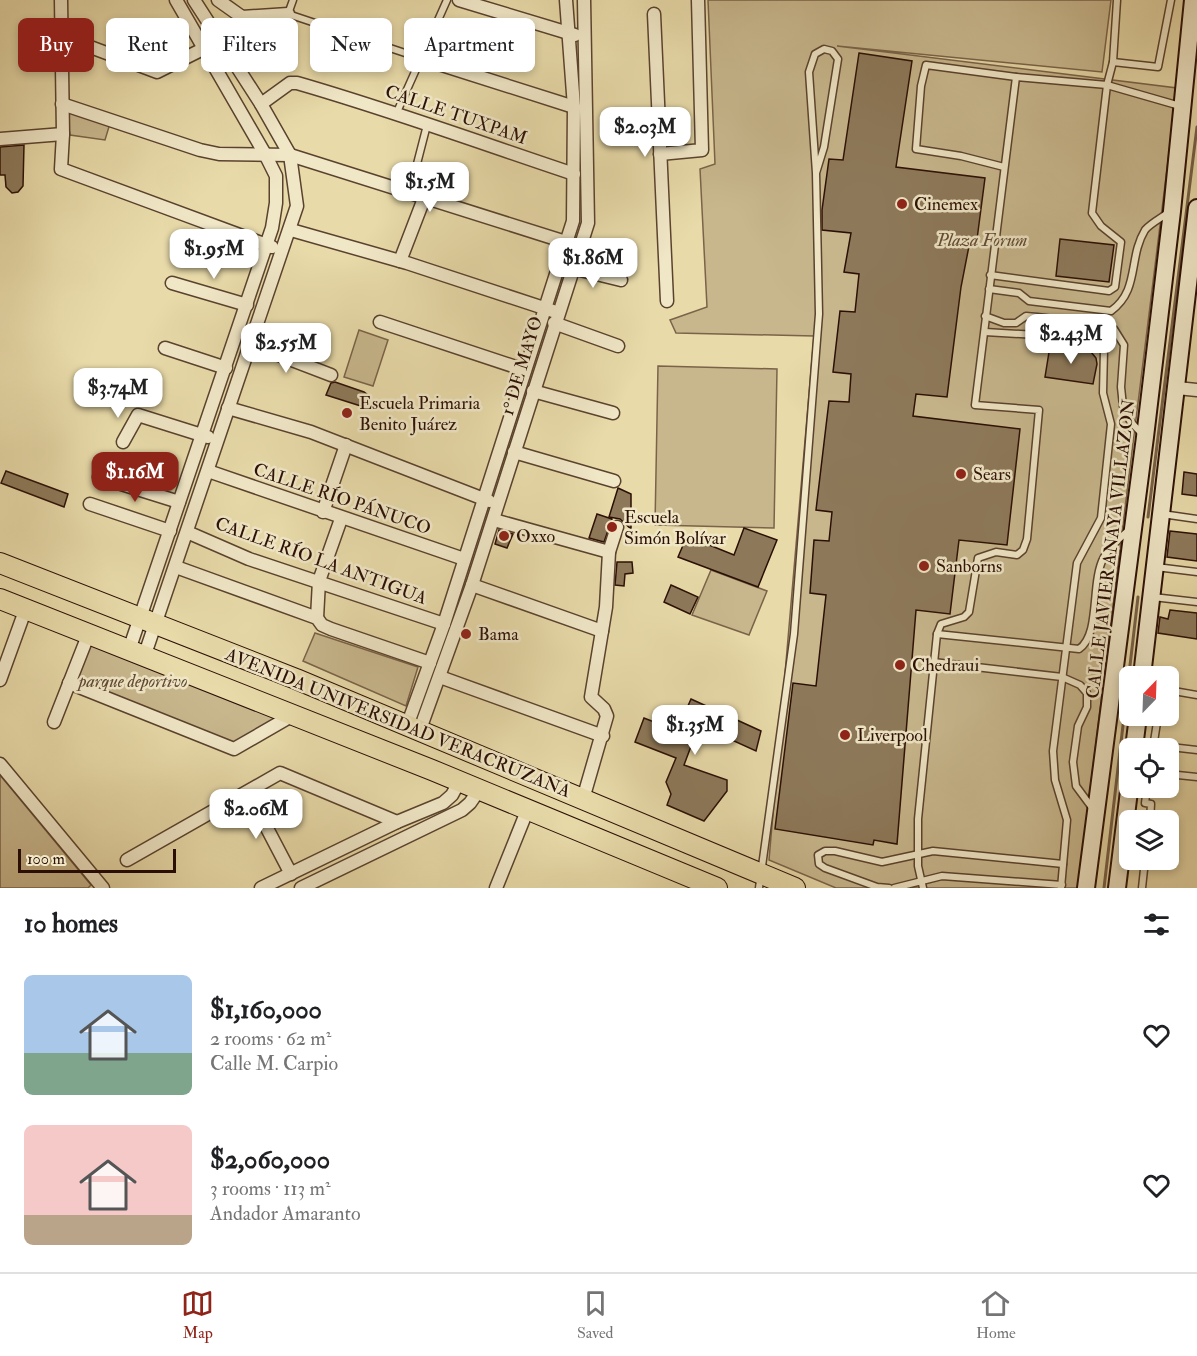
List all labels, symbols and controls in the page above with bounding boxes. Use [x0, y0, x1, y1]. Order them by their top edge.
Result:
chip: Buy [18, 18, 94, 72]
chip: Rent [106, 18, 189, 72]
chip: Filters [201, 18, 298, 72]
chip: New [310, 18, 392, 72]
chip: Apartment [404, 18, 535, 72]
street label: CALLE TUXPAM [382, 80, 530, 150]
pin: $2.03M [596, 107, 694, 158]
text: $2.03M [614, 114, 676, 139]
pin: $1.5M [388, 162, 472, 213]
text: $1.5M [405, 169, 455, 194]
place label: Cinemex [914, 193, 978, 216]
marker: Cinemex [895, 197, 909, 211]
pin: $1.95M [165, 229, 263, 280]
park label: Plaza Forum [936, 229, 1027, 252]
text: $1.95M [184, 236, 244, 261]
pin: $1.86M [544, 238, 642, 289]
text: $1.86M [562, 245, 624, 270]
street label: 1° DE MAYO [496, 314, 548, 418]
pin: $2.43M [1022, 314, 1120, 365]
text: $2.43M [1039, 321, 1103, 346]
pin: $2.55M [237, 323, 335, 374]
text: $2.55M [255, 330, 317, 355]
pin: $3.74M [69, 368, 167, 419]
text: $3.74M [88, 375, 148, 400]
place label: Escuela Primaria Benito Juárez [359, 392, 481, 436]
street label: CALLE JAVIER ANAYA VILLAZON [1081, 398, 1141, 700]
marker: Escuela Primaria Benito Juárez [340, 406, 354, 420]
pin: $1.16M [86, 452, 184, 503]
street label: CALLE RÍO PÁNUCO [250, 458, 434, 540]
text: $1.16M [106, 459, 164, 484]
place label: Sears [973, 463, 1011, 486]
marker: Sears [954, 467, 968, 481]
place label: Escuela Simón Bolívar [624, 506, 726, 550]
street label: CALLE RÍO LA ANTIGUA [212, 512, 431, 610]
marker: Escuela Simón Bolívar [605, 520, 619, 534]
place label: Oxxo [516, 525, 555, 548]
marker: Oxxo [497, 529, 511, 543]
place label: Sanborns [936, 555, 1002, 578]
marker: Sanborns [917, 559, 931, 573]
place label: Bama [478, 623, 519, 646]
marker: Bama [459, 627, 473, 641]
street label: AVENIDA UNIVERSIDAD VERACRUZANA [221, 643, 574, 803]
place label: Chedraui [912, 654, 979, 677]
marker: Chedraui [893, 658, 907, 672]
north arrow [1119, 666, 1179, 726]
map controls [1119, 666, 1179, 870]
park label: parque deportivo [76, 670, 187, 693]
pin: $1.35M [646, 705, 744, 756]
text: $1.35M [666, 712, 724, 737]
place label: Liverpool [857, 724, 928, 747]
marker: Liverpool [838, 728, 852, 742]
button: locate [1119, 738, 1179, 798]
pin: $2.06M [207, 789, 305, 840]
text: $2.06M [223, 796, 289, 821]
button: layers [1119, 810, 1179, 870]
scale bar [18, 846, 176, 874]
text: 100 m [27, 849, 65, 869]
text: 10 homes [24, 908, 118, 940]
icon: filters [1140, 908, 1173, 941]
text: $1,160,000 [210, 994, 322, 1026]
icon: home [72, 999, 144, 1071]
icon: heart [1140, 1019, 1173, 1052]
text: 2 rooms · 62 m² [210, 1026, 331, 1051]
text: Calle M. Carpio [210, 1051, 338, 1076]
text: $2,060,000 [210, 1144, 330, 1176]
icon: home [72, 1149, 144, 1221]
icon: heart [1140, 1169, 1173, 1202]
text: 3 rooms · 113 m² [210, 1176, 331, 1201]
text: Andador Amaranto [210, 1201, 361, 1226]
tab: Map [181, 1287, 214, 1343]
tab: Saved [577, 1287, 613, 1343]
tab: Home [976, 1287, 1016, 1343]

